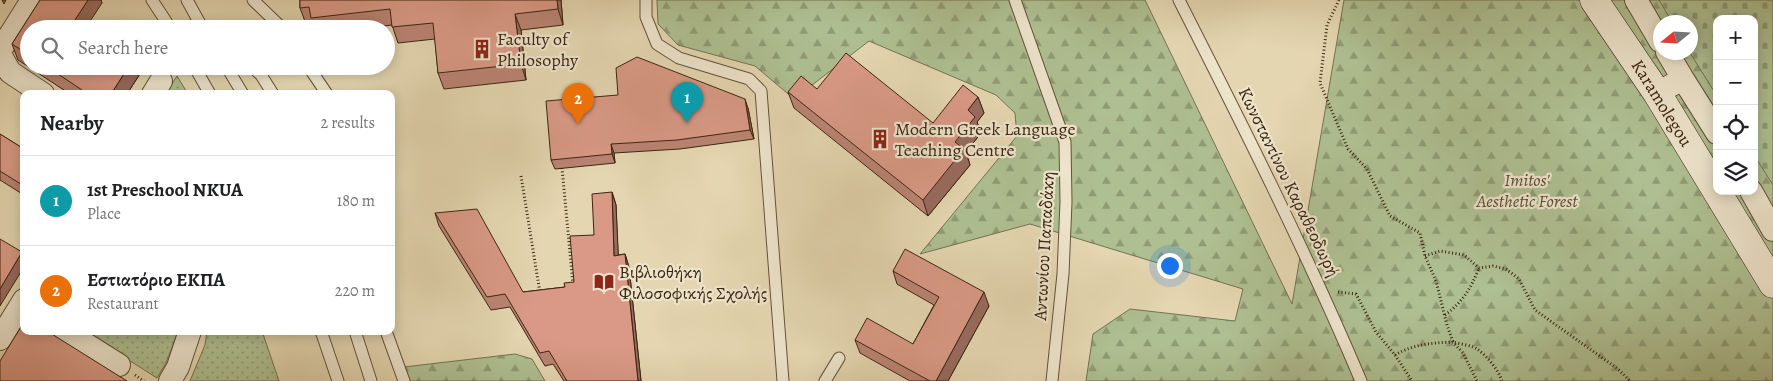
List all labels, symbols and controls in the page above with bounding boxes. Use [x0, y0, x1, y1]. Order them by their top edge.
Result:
north arrow [1653, 15, 1698, 60]
map controls [1713, 15, 1758, 195]
button: + [1713, 15, 1758, 60]
search box [20, 20, 395, 75]
place label: Faculty of Philosophy [497, 27, 579, 72]
icon: search [38, 34, 66, 62]
text: Search here [78, 35, 168, 61]
building icon: Faculty of Philosophy [471, 38, 493, 60]
street label: Karamolegou [1626, 55, 1698, 151]
button: − [1713, 60, 1758, 105]
pin: 1 [671, 82, 703, 123]
pin: 2 [562, 83, 594, 124]
street label: Κωνσταντίνου Καραθεοδωρή [1233, 83, 1345, 281]
button: locate [1713, 105, 1758, 150]
text: Nearby [40, 109, 103, 137]
text: 2 results [320, 112, 375, 134]
place label: Modern Greek Language Teaching Centre [895, 117, 1076, 162]
building icon: Modern Greek Language Teaching Centre [869, 128, 891, 150]
button: layers [1713, 150, 1758, 195]
park label: Imitos' Aesthetic Forest [1476, 168, 1578, 213]
street label: Αντωνίου Παπαδάκη [1028, 171, 1060, 322]
text: 1st Preschool NKUA [87, 177, 243, 203]
text: 1 [53, 190, 59, 212]
text: 180 m [337, 190, 375, 212]
text: Place [87, 203, 121, 225]
your location [1157, 253, 1183, 279]
place label: Βιβλιοθήκη Φιλοσοφικής Σχολής [619, 260, 767, 305]
text: Εστιατόριο ΕΚΠΑ [87, 267, 225, 293]
library icon: Βιβλιοθήκη Φιλοσοφικής Σχολής [593, 271, 615, 293]
text: 2 [52, 280, 60, 302]
text: 220 m [335, 280, 375, 302]
text: Restaurant [87, 293, 159, 315]

